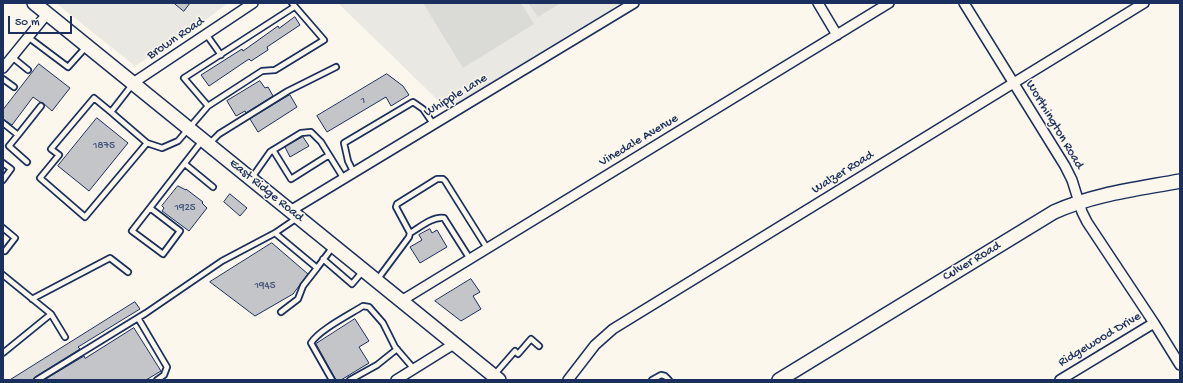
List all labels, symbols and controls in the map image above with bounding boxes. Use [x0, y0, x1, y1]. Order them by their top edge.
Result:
scale bar [10, 8, 74, 34]
street label: Brown Road [144, 14, 208, 64]
text: 50 m [15, 16, 40, 30]
street label: Whipple Lane [421, 71, 491, 121]
street label: Worthington Road [1021, 78, 1087, 172]
house number: 1 [361, 94, 365, 108]
street label: Vinedale Avenue [597, 111, 681, 171]
house number: 1875 [93, 139, 115, 153]
street label: Walzer Road [809, 148, 877, 198]
street label: East Ridge Road [226, 156, 306, 226]
house number: 1925 [174, 201, 196, 215]
street label: Culver Road [940, 239, 1004, 285]
house number: 1945 [255, 279, 275, 293]
street label: Ridgewood Drive [1056, 309, 1144, 371]

